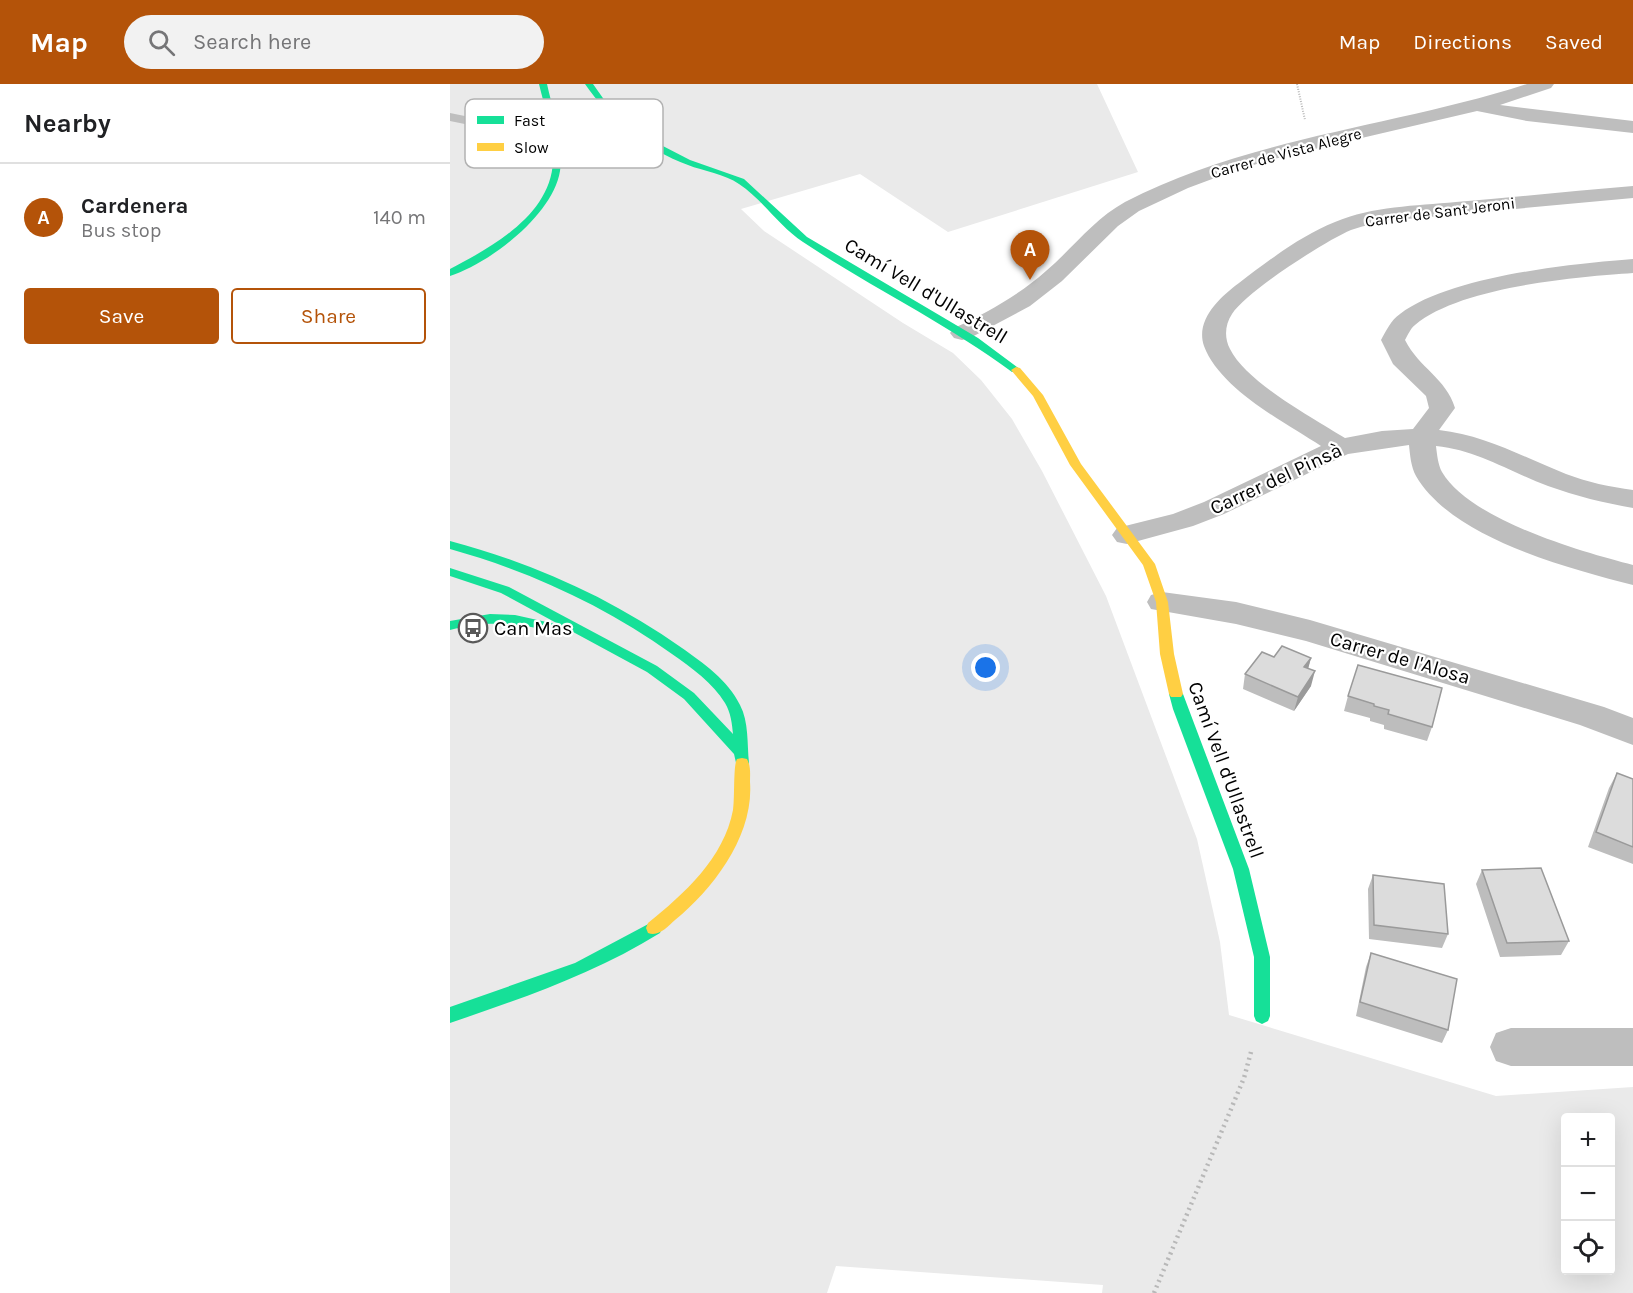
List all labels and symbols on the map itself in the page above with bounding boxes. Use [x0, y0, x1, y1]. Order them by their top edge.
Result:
legend [465, 99, 663, 168]
text: Fast [514, 111, 545, 130]
street label: Carrer de Vista Alegre [1209, 124, 1363, 182]
text: Slow [514, 138, 549, 157]
street label: Carrer de Sant Jeroni [1364, 193, 1516, 231]
pin: A [1010, 230, 1050, 280]
street label: Camí Vell d'Ullastrell [840, 233, 1012, 349]
street label: Carrer del Pinsà [1206, 438, 1346, 520]
bus stop icon: Can Mas [457, 612, 489, 644]
place label: Can Mas [494, 617, 573, 640]
street label: Carrer de l'Alosa [1327, 627, 1473, 689]
your location [971, 653, 1000, 682]
street label: Camí Vell d'Ullastrell [1183, 679, 1269, 861]

